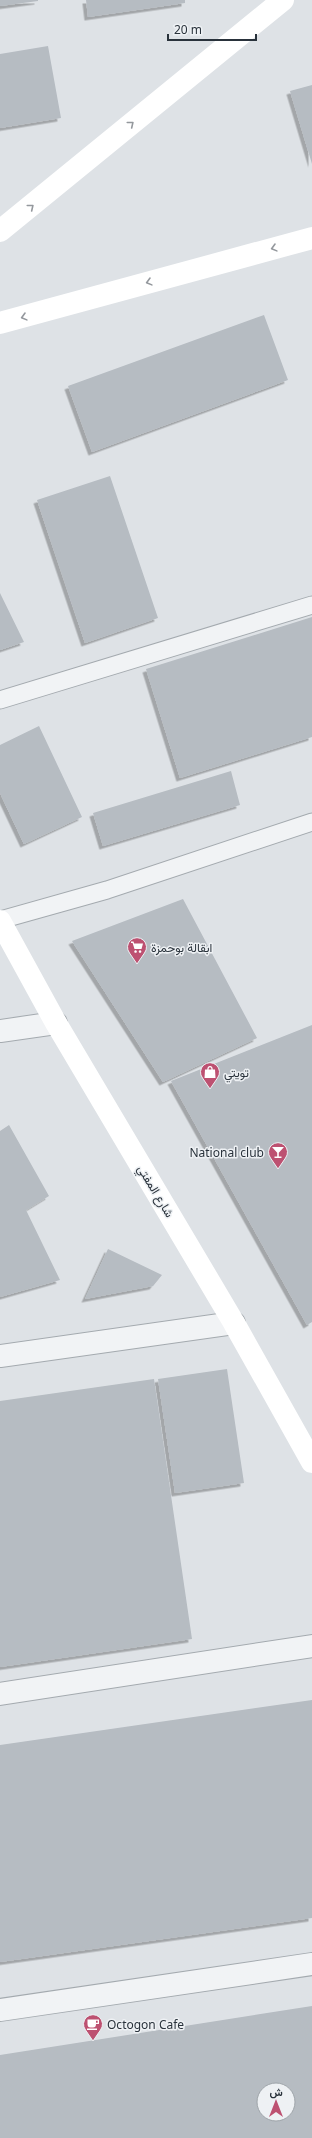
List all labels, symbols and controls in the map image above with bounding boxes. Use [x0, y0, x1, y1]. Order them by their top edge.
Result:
scale bar [168, 16, 256, 42]
text: 20 m [174, 21, 202, 38]
one-way arrow [127, 122, 134, 129]
one-way arrow [26, 204, 33, 211]
one-way arrow [271, 243, 278, 252]
one-way arrow [146, 278, 152, 286]
one-way arrow [20, 312, 27, 321]
supermarket icon: ابقالة بوحمزة [126, 936, 148, 964]
place label: ابقالة بوحمزة [151, 939, 212, 956]
shop icon: تويتي [199, 1061, 221, 1089]
place label: تويتي [224, 1064, 249, 1083]
bar icon: National club [267, 1141, 289, 1169]
place label: National club [189, 1144, 264, 1161]
street label: شارع المفتي [132, 1162, 178, 1221]
cafe icon: Octogon Cafe [82, 2013, 104, 2041]
place label: Octogon Cafe [107, 2016, 184, 2033]
north arrow [256, 2082, 296, 2122]
text: ش [269, 2084, 283, 2099]

